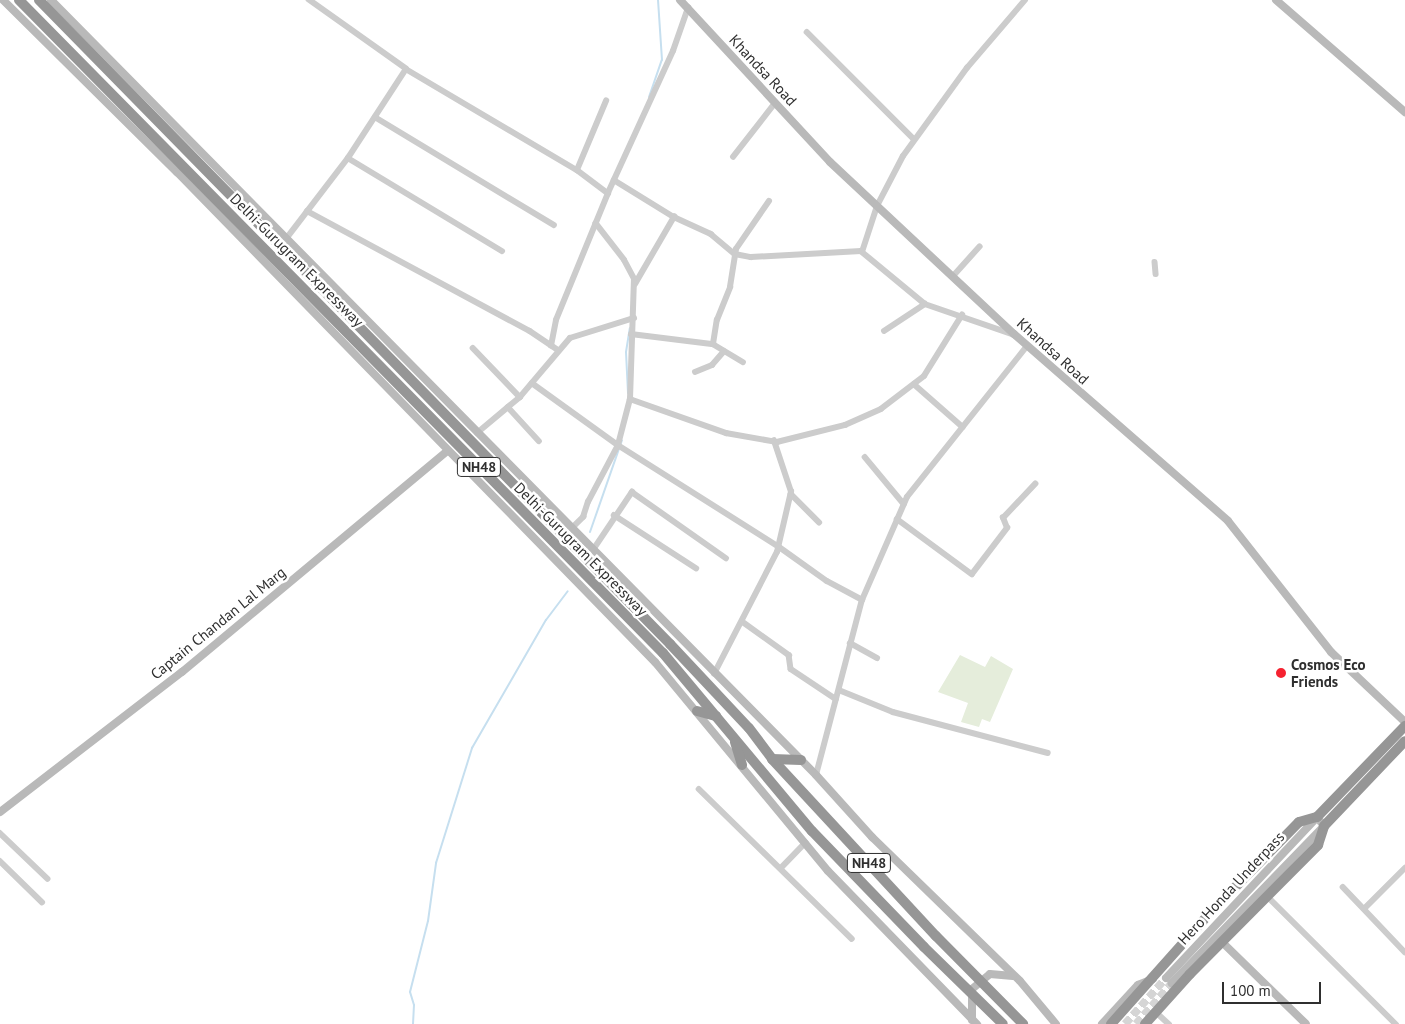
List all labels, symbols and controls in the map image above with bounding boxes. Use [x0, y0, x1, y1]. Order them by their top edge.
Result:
street label: Khandsa Road [726, 31, 800, 109]
street label: Delhi-Gurugram Expressway [227, 190, 367, 330]
street label: Khandsa Road [1013, 314, 1093, 388]
road number: NH48 [456, 456, 502, 478]
street label: Delhi-Gurugram Expressway [511, 479, 651, 619]
street label: Captain Chandan Lal Marg [147, 563, 289, 683]
place label: Cosmos Eco Friends [1291, 655, 1366, 690]
marker: Cosmos Eco Friends [1275, 667, 1287, 679]
street label: Hero Honda Underpass [1174, 828, 1288, 948]
road number: NH48 [846, 851, 892, 874]
scale bar [1225, 972, 1324, 1004]
text: 100 m [1230, 981, 1271, 1000]

